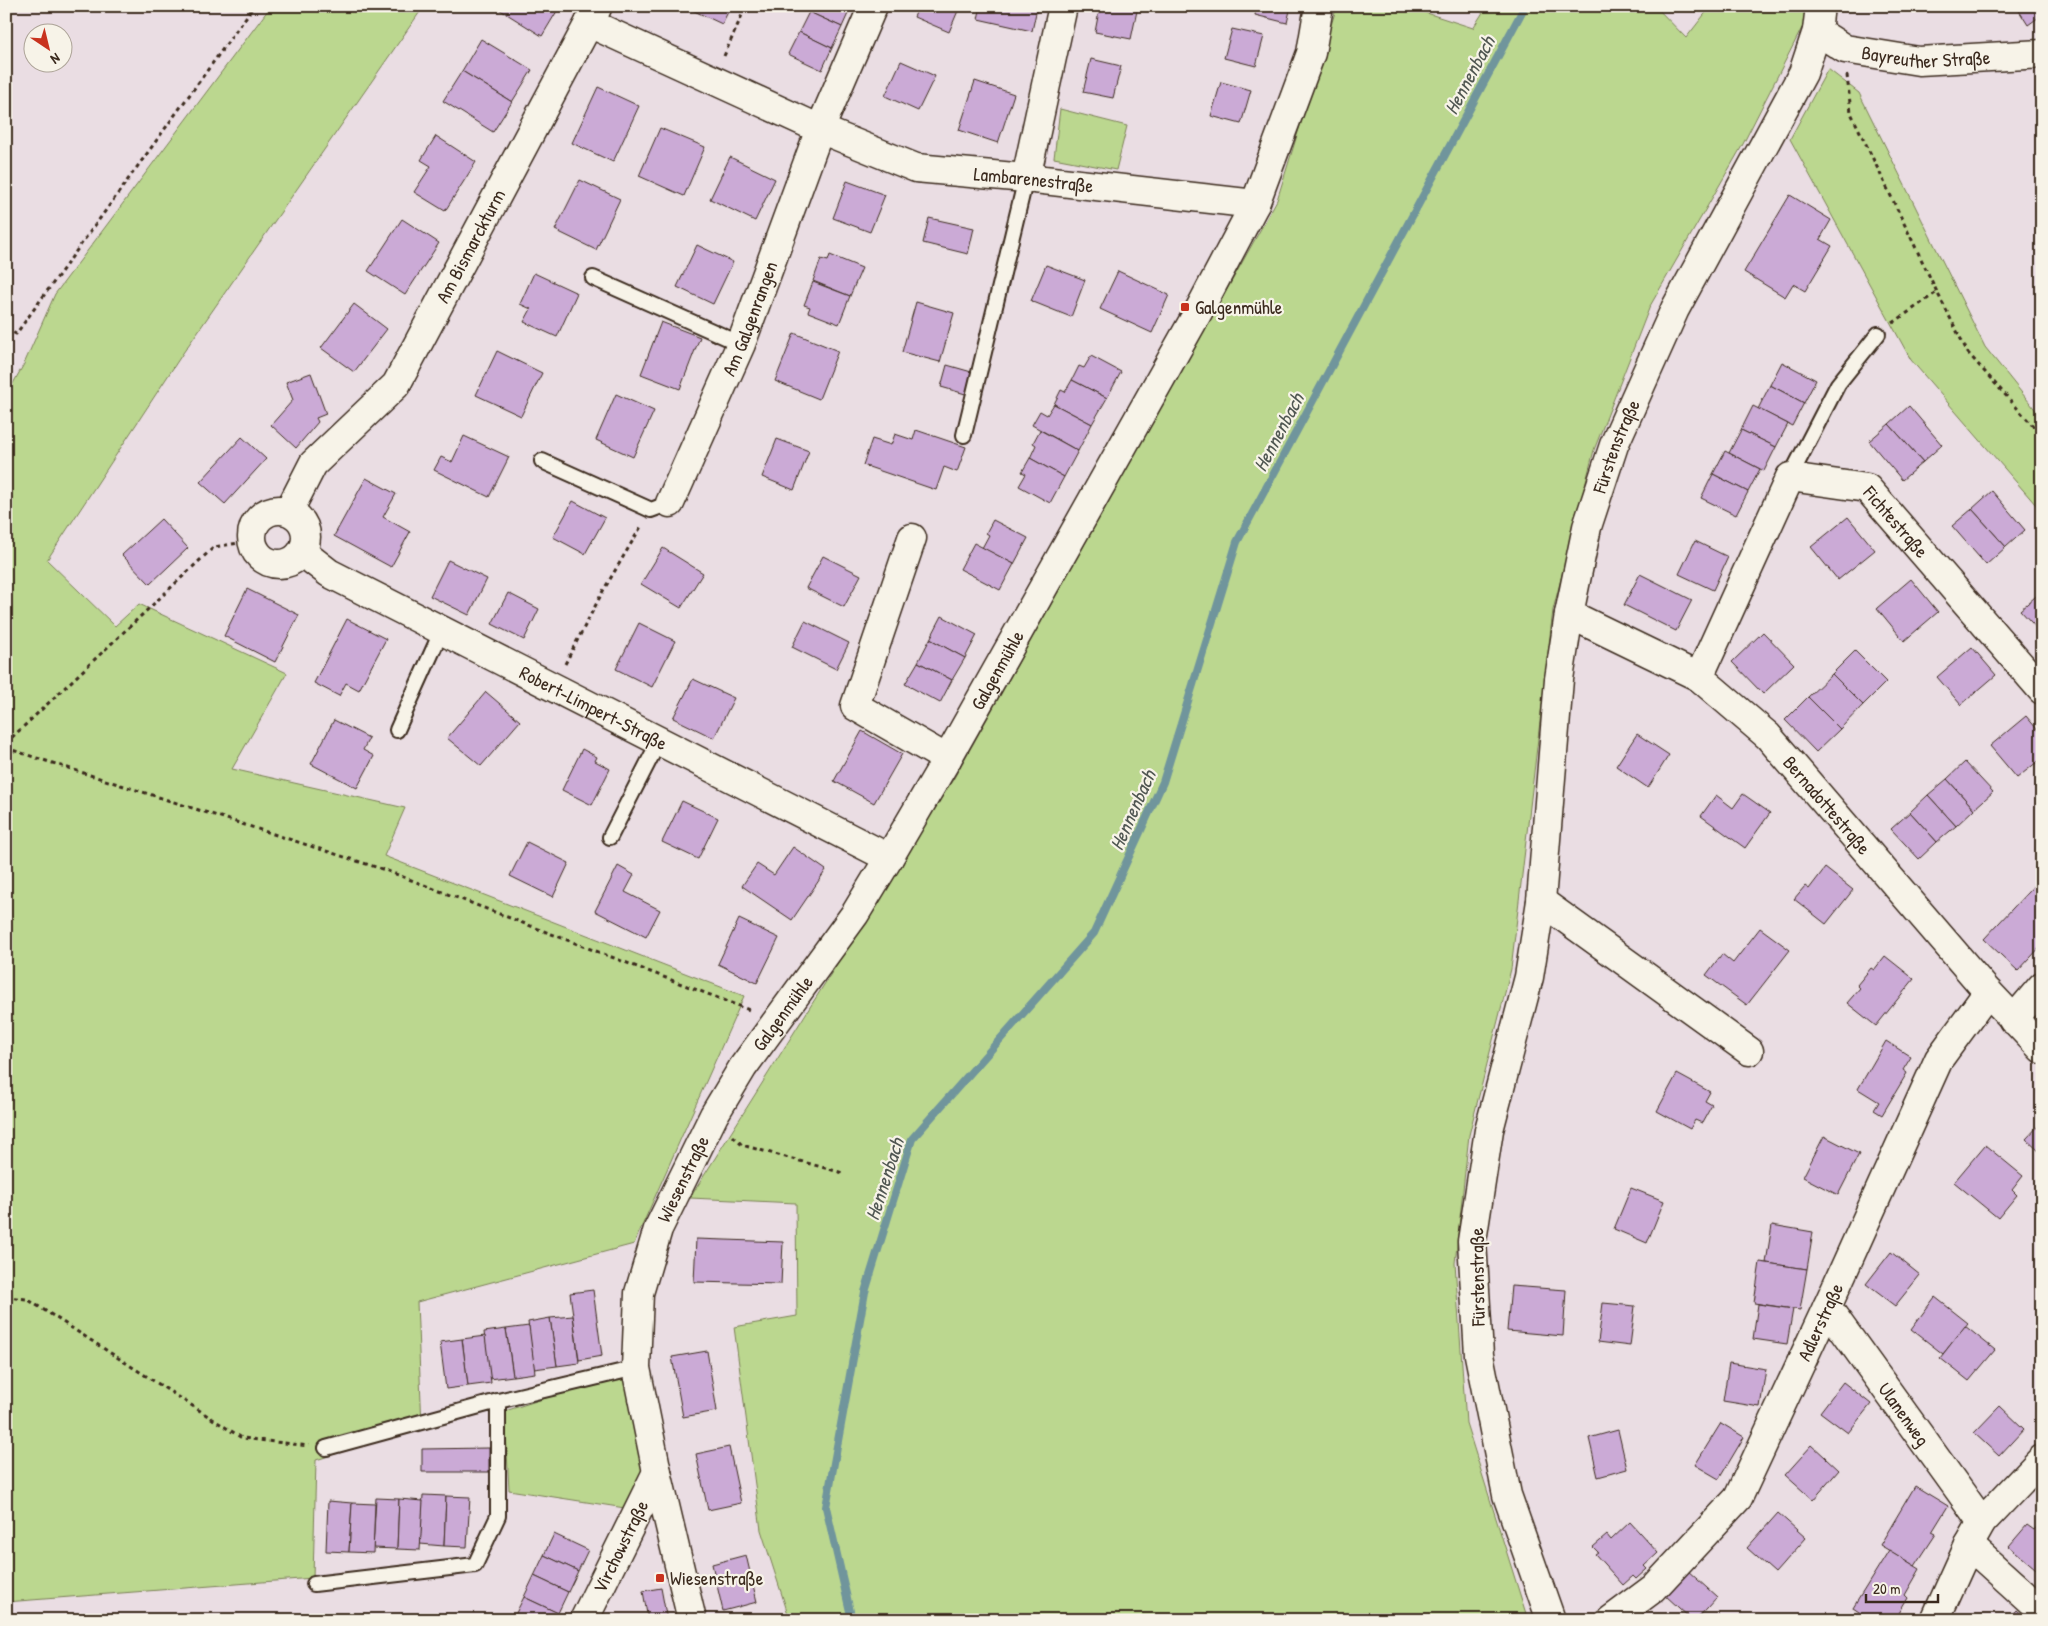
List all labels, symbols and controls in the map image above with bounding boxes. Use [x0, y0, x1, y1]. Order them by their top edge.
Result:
north arrow [22, 22, 72, 72]
water label: Hennenbach [1437, 30, 1502, 119]
street label: Bayreuther Straße [1860, 39, 1991, 74]
text: N [47, 49, 64, 69]
street label: Lambarenestraße [973, 160, 1095, 199]
street label: Am Bismarckturm [429, 184, 511, 307]
street label: Am Galgenrangen [715, 258, 783, 380]
place label: Galgenmühle [1195, 294, 1283, 320]
marker: Galgenmühle [1179, 301, 1191, 313]
water label: Hennenbach [1246, 387, 1311, 476]
street label: Fürstenstraße [1586, 395, 1646, 497]
street label: Fichtestraße [1857, 479, 1935, 563]
street label: Galgenmühle [964, 625, 1030, 715]
street label: Robert-Limpert-Straße [515, 659, 672, 756]
street label: Bernadottestraße [1777, 750, 1877, 860]
water label: Hennenbach [1102, 764, 1162, 854]
street label: Galgenmühle [746, 970, 819, 1056]
street label: Wiesenstraße [650, 1131, 715, 1226]
water label: Hennenbach [858, 1133, 910, 1223]
street label: Fürstenstraße [1463, 1227, 1491, 1327]
street label: Adlerstraße [1791, 1278, 1849, 1365]
street label: Ulanenweg [1872, 1377, 1936, 1451]
street label: Virchowstraße [586, 1495, 654, 1597]
place label: Wiesenstraße [670, 1565, 764, 1591]
scale bar [1866, 1571, 1938, 1603]
marker: Wiesenstraße [654, 1572, 666, 1584]
text: 20 m [1873, 1578, 1900, 1599]

